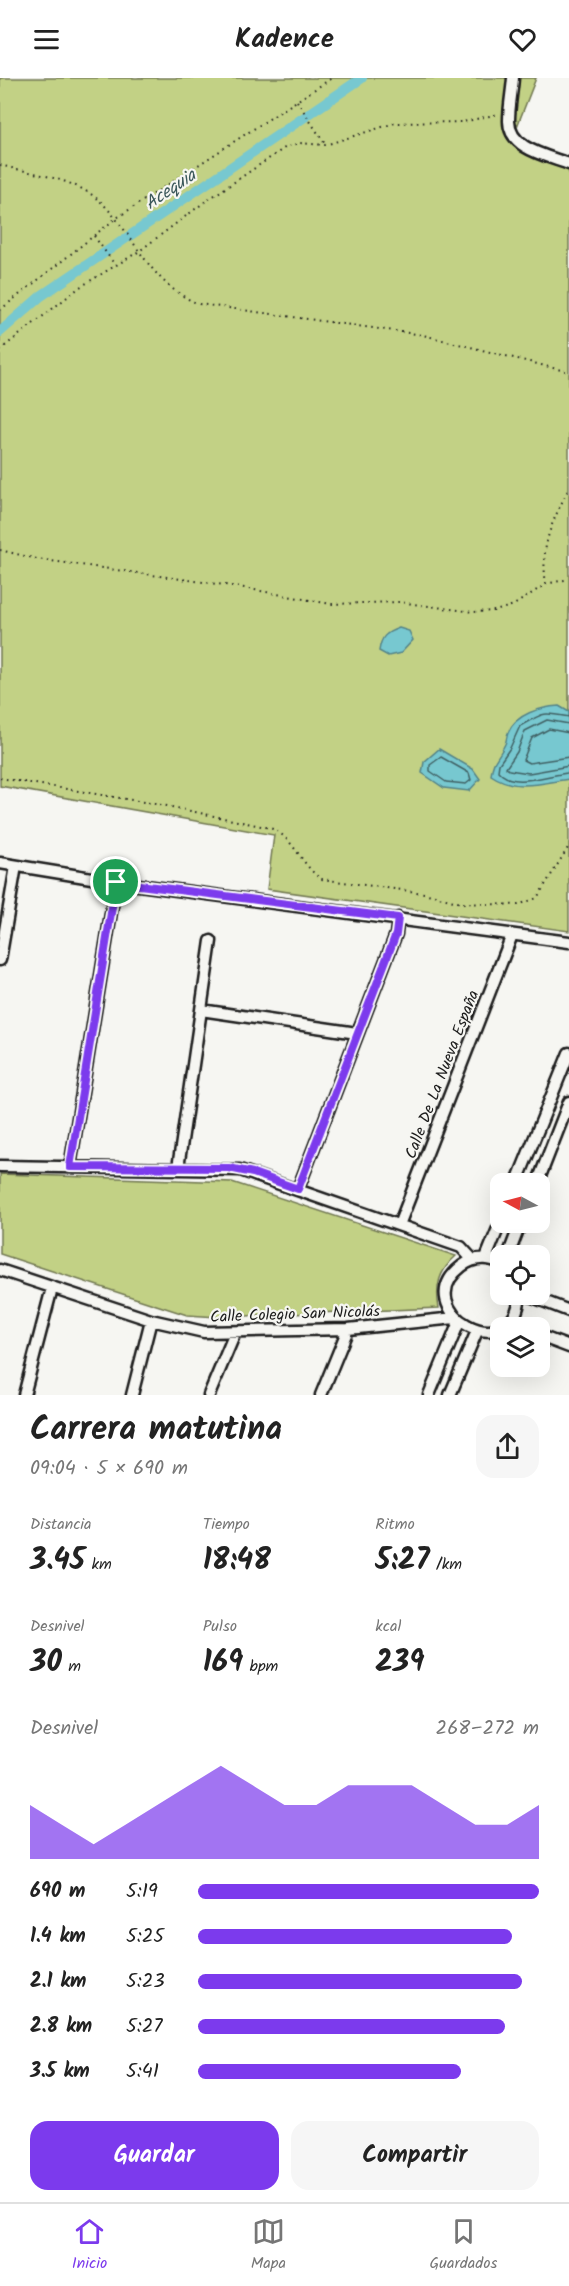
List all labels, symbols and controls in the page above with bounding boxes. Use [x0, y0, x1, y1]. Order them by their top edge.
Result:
text: Kadence [235, 18, 334, 61]
icon: menu [30, 23, 63, 56]
icon: heart [506, 23, 539, 56]
water label: Acequia [139, 161, 204, 218]
pin [90, 856, 141, 907]
icon: arrive [99, 865, 132, 898]
street label: Calle De La Nueva España [399, 987, 486, 1163]
north arrow [490, 1173, 550, 1233]
map controls [490, 1173, 550, 1377]
button: locate [490, 1245, 550, 1305]
street label: Calle Colegio San Nicolás [210, 1299, 381, 1330]
button: layers [490, 1317, 550, 1377]
text: Carrera matutina [30, 1404, 282, 1457]
button: share [476, 1415, 539, 1478]
text: 09:04 · 5 × 690 m [30, 1453, 188, 1485]
text: Distancia [30, 1512, 92, 1537]
text: Tiempo [203, 1512, 250, 1537]
text: Ritmo [375, 1512, 415, 1537]
text: 3.45 [30, 1537, 85, 1585]
text: 18:48 [203, 1537, 271, 1585]
text: 5:27 [375, 1537, 430, 1585]
text: km [85, 1552, 112, 1577]
text: /km [430, 1552, 462, 1577]
text: Desnivel [30, 1614, 85, 1639]
text: Pulso [203, 1614, 237, 1639]
text: kcal [375, 1614, 401, 1639]
text: 30 [30, 1639, 62, 1687]
text: 169 [203, 1639, 243, 1687]
text: 239 [375, 1639, 424, 1687]
text: m [62, 1654, 81, 1679]
text: bpm [243, 1654, 278, 1679]
text: Desnivel [30, 1713, 98, 1745]
text: 268–272 m [436, 1713, 539, 1745]
text: 690 m [30, 1876, 85, 1908]
text: 5:19 [126, 1876, 158, 1908]
text: 1.4 km [30, 1921, 86, 1953]
text: 5:25 [126, 1921, 164, 1953]
text: 2.1 km [30, 1966, 86, 1998]
text: 5:23 [126, 1966, 165, 1998]
text: 2.8 km [30, 2011, 92, 2043]
text: 5:27 [126, 2011, 163, 2043]
text: 3.5 km [30, 2056, 90, 2088]
text: 5:41 [126, 2056, 159, 2088]
button: Guardar [30, 2121, 279, 2190]
button: Compartir [291, 2121, 539, 2190]
tab: Inicio [72, 2215, 107, 2276]
tab: Mapa [251, 2215, 286, 2276]
tab: Guardados [429, 2215, 497, 2276]

